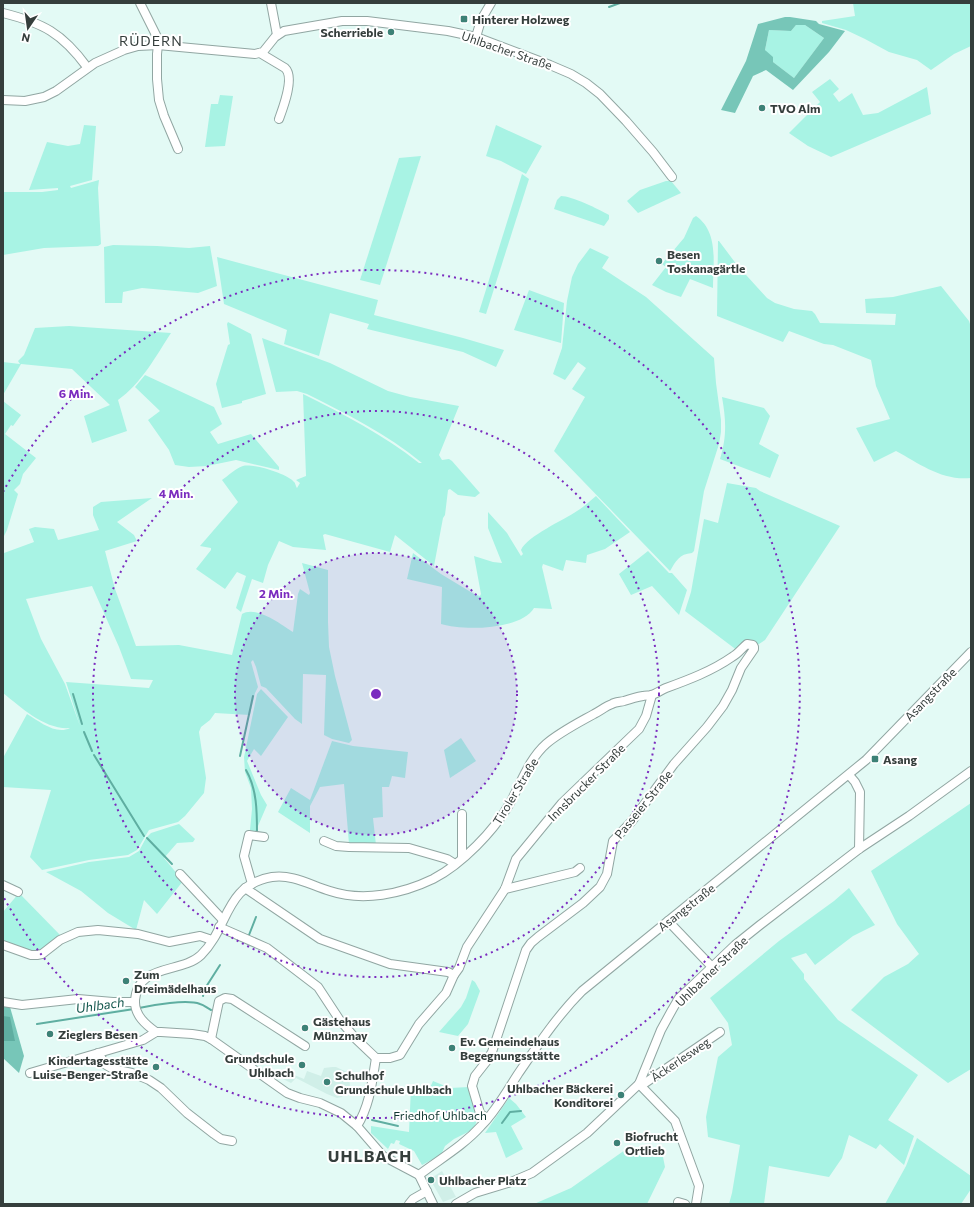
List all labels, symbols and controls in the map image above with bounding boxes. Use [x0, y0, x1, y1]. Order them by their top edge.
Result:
north arrow [8, 8, 48, 48]
place label: Hinterer Holzweg [472, 12, 570, 26]
marker: Hinterer Holzweg [459, 14, 469, 24]
place label: Scherrieble [320, 25, 383, 39]
marker: Scherrieble [386, 27, 396, 37]
street label: Uhlbacher Straße [460, 28, 554, 72]
text: N [20, 31, 31, 45]
district label: RÜDERN [119, 32, 183, 49]
place label: TVO Alm [770, 101, 820, 115]
marker: TVO Alm [757, 103, 767, 113]
place label: Besen Toskanagärtle [667, 247, 745, 275]
marker: Besen Toskanagärtle [654, 256, 664, 266]
text: 6 Min. [59, 386, 93, 400]
text: 4 Min. [159, 486, 193, 500]
text: 2 Min. [259, 586, 293, 600]
street label: Asangstraße [901, 665, 959, 723]
centre of rings [369, 687, 383, 701]
street label: Innsbrucker Straße [545, 741, 627, 823]
place label: Asang [883, 752, 917, 766]
marker: Asang [870, 754, 880, 764]
street label: Tiroler Straße [490, 755, 540, 827]
street label: Passeier Straße [611, 767, 675, 841]
street label: Asangstraße [655, 880, 717, 934]
street label: Uhlbacher Straße [672, 933, 750, 1009]
place label: Zum Dreimädelhaus [134, 967, 217, 995]
marker: Zum Dreimädelhaus [121, 976, 131, 986]
water label: Uhlbach [75, 994, 125, 1016]
place label: Gästehaus Münzmay [313, 1014, 371, 1042]
marker: Gästehaus Münzmay [300, 1023, 310, 1033]
place label: Zieglers Besen [58, 1027, 138, 1041]
marker: Zieglers Besen [45, 1029, 55, 1039]
place label: Ev. Gemeindehaus Begegnungsstätte [460, 1034, 560, 1062]
street label: Äckerlesweg [648, 1034, 713, 1084]
marker: Ev. Gemeindehaus Begegnungsstätte [447, 1043, 457, 1053]
place label: Grundschule Uhlbach [225, 1051, 294, 1079]
place label: Kindertagesstätte Luise-Benger-Straße [33, 1053, 148, 1081]
marker: Grundschule Uhlbach [297, 1060, 307, 1070]
marker: Kindertagesstätte Luise-Benger-Straße [151, 1062, 161, 1072]
place label: Schulhof Grundschule Uhlbach [335, 1068, 452, 1096]
marker: Schulhof Grundschule Uhlbach [322, 1077, 332, 1087]
place label: Uhlbacher Bäckerei Konditorei [507, 1081, 613, 1109]
marker: Uhlbacher Bäckerei Konditorei [616, 1090, 626, 1100]
park label: Friedhof Uhlbach [393, 1108, 487, 1122]
place label: Biofrucht Ortlieb [625, 1129, 678, 1157]
marker: Biofrucht Ortlieb [612, 1138, 622, 1148]
district label: UHLBACH [328, 1146, 412, 1165]
place label: Uhlbacher Platz [439, 1173, 526, 1187]
marker: Uhlbacher Platz [426, 1175, 436, 1185]

